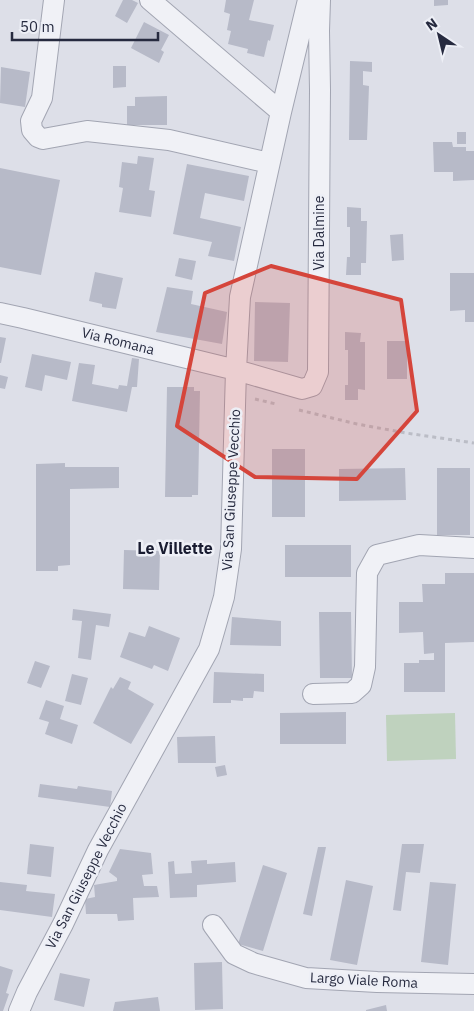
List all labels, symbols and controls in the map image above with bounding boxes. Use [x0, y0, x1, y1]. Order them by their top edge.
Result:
scale bar [12, 10, 159, 42]
north arrow [414, 10, 464, 60]
text: N [422, 14, 441, 35]
text: 50 m [20, 17, 55, 36]
street label: Via Dalmine [310, 195, 328, 270]
street label: Via Romana [80, 323, 157, 359]
street label: Via San Giuseppe Vecchio [218, 409, 244, 571]
district label: Le Villette [137, 538, 213, 558]
street label: Via San Giuseppe Vecchio [41, 800, 131, 952]
street label: Largo Viale Roma [309, 968, 419, 992]

